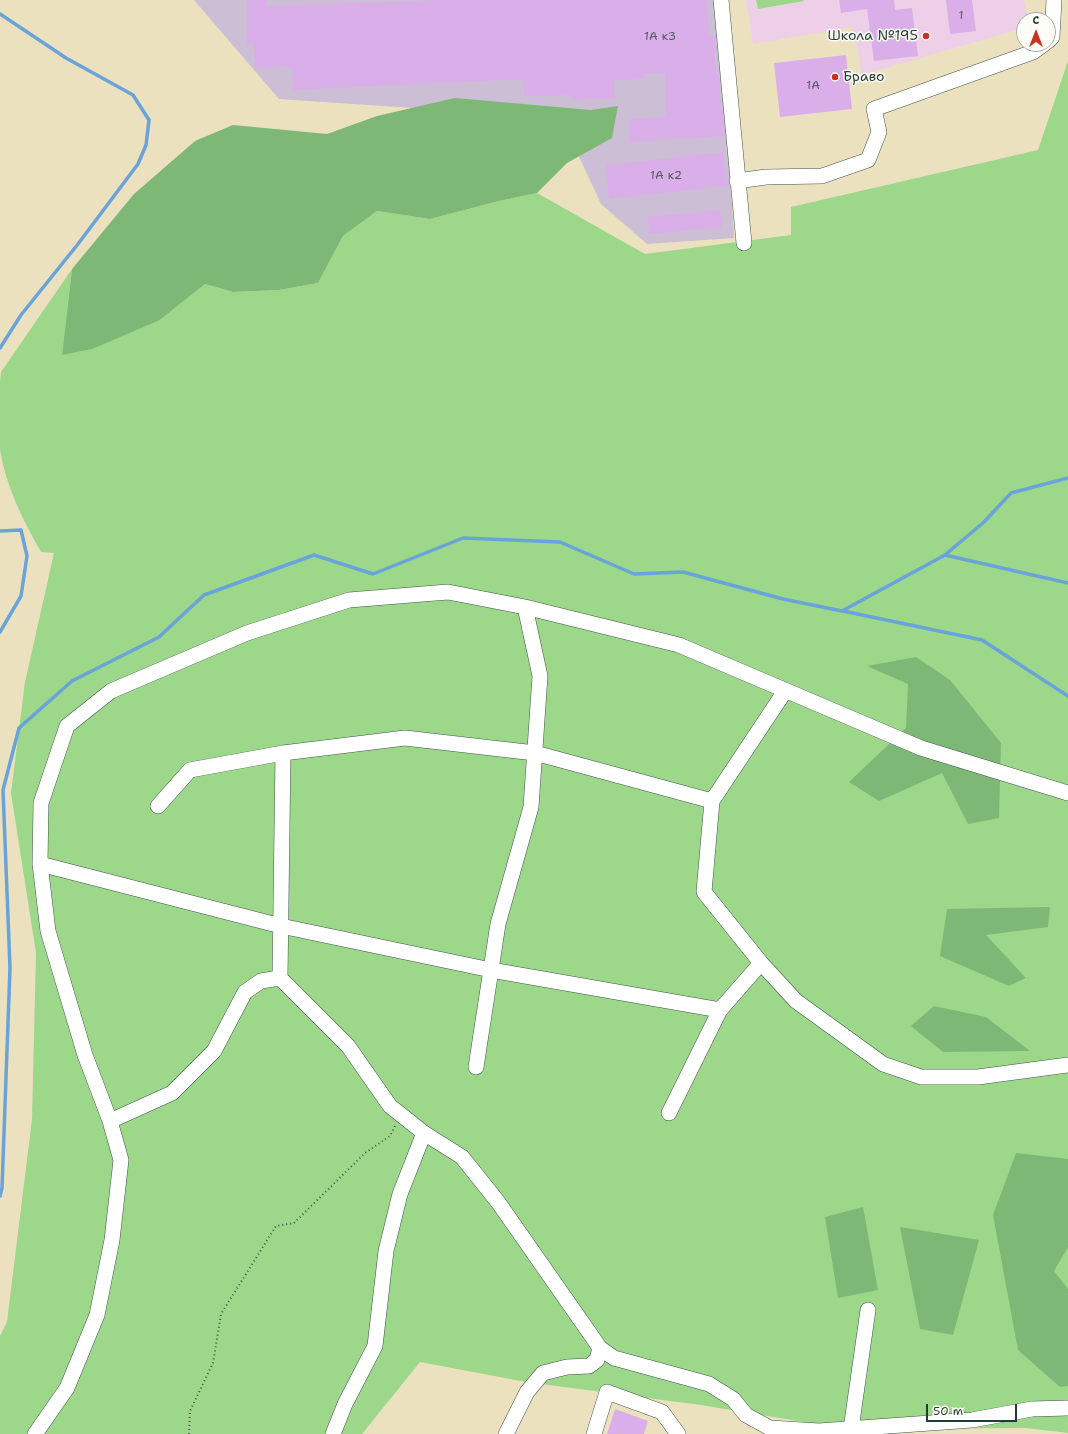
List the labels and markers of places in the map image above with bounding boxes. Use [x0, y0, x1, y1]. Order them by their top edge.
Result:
place label: Школа №195 [827, 28, 918, 44]
marker: Школа №195 [921, 31, 931, 41]
place label: Браво [843, 69, 885, 85]
marker: Браво [830, 72, 840, 82]

